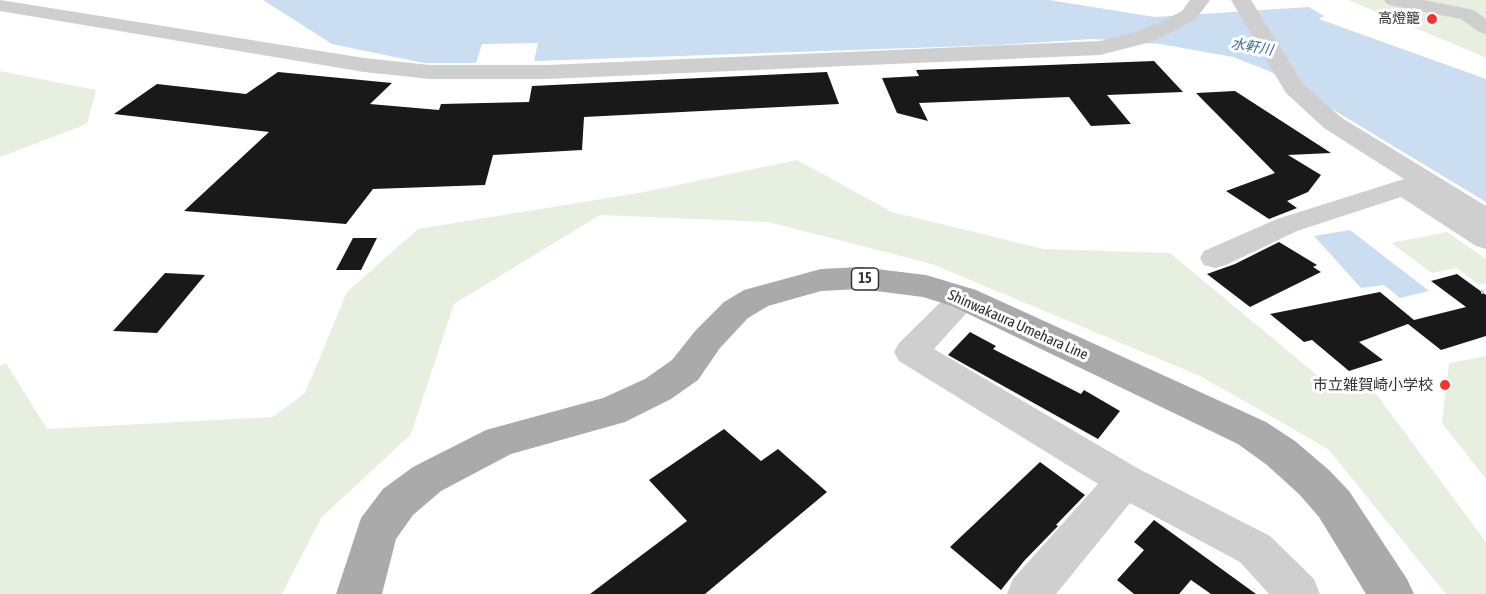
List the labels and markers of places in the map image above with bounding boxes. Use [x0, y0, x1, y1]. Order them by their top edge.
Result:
place label: 高燈籠 [1378, 11, 1420, 27]
marker: 高燈籠 [1425, 12, 1439, 26]
place label: 市立雑賀崎小学校 [1313, 376, 1433, 394]
marker: 市立雑賀崎小学校 [1438, 378, 1452, 392]

